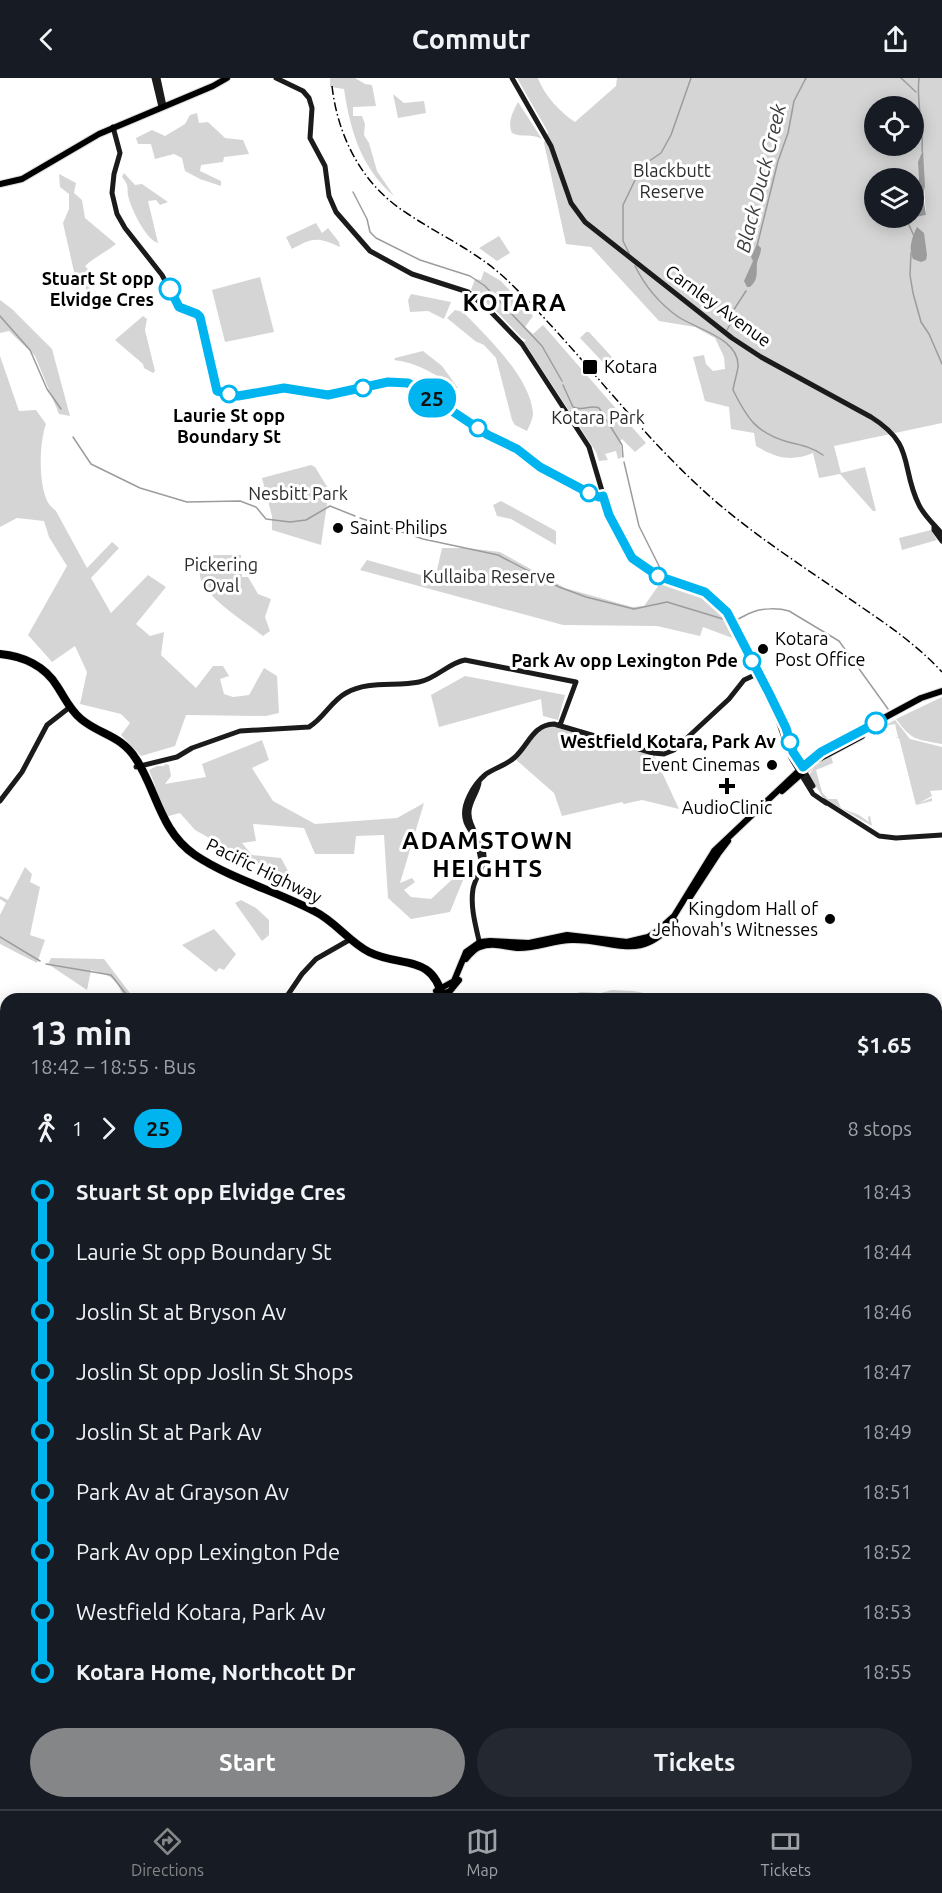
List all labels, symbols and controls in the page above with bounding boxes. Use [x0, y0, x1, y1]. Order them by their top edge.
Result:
icon: back [30, 23, 63, 56]
icon: share [879, 23, 912, 56]
text: Commutr [412, 24, 530, 54]
map controls [864, 96, 924, 228]
button: locate [864, 96, 924, 156]
water label: Black Duck Creek [731, 100, 790, 255]
park label: Blackbutt Reserve [633, 160, 711, 201]
button: layers [864, 168, 924, 228]
street label: Carnley Avenue [662, 260, 775, 350]
place label: Stuart St opp Elvidge Cres [42, 268, 154, 309]
marker: Stuart St opp Elvidge Cres [159, 278, 181, 300]
district label: KOTARA [463, 289, 567, 316]
place label: Kotara [604, 356, 658, 376]
marker: Kotara [581, 358, 599, 376]
line badge: 25 [405, 378, 459, 418]
unlabelled marker [354, 379, 372, 397]
marker: Laurie St opp Boundary St [220, 385, 238, 403]
text: 25 [420, 386, 444, 410]
place label: Laurie St opp Boundary St [173, 405, 285, 446]
park label: Kotara Park [551, 407, 645, 427]
unlabelled marker [469, 419, 487, 437]
park label: Nesbitt Park [248, 483, 348, 503]
unlabelled marker [580, 484, 598, 502]
place label: Saint Philips [350, 517, 448, 537]
marker: Saint Philips [331, 521, 345, 535]
park label: Pickering Oval [184, 554, 258, 595]
park label: Kullaiba Reserve [423, 566, 555, 586]
unlabelled marker [649, 567, 667, 585]
place label: Kotara Post Office [775, 628, 865, 669]
marker: Kotara Post Office [756, 642, 770, 656]
place label: Park Av opp Lexington Pde [511, 650, 738, 670]
marker: Park Av opp Lexington Pde [743, 652, 761, 670]
unlabelled marker [865, 712, 887, 734]
place label: Westfield Kotara, Park Av [560, 731, 776, 751]
marker: Westfield Kotara, Park Av [781, 733, 799, 751]
place label: Event Cinemas [642, 754, 760, 774]
marker: Event Cinemas [765, 758, 779, 772]
marker: AudioClinic [718, 777, 736, 795]
place label: AudioClinic [682, 797, 772, 817]
district label: ADAMSTOWN HEIGHTS [402, 827, 574, 882]
street label: Pacific Highway [204, 834, 326, 907]
place label: Kingdom Hall of Jehovah's Witnesses [652, 898, 818, 939]
marker: Kingdom Hall of Jehovah's Witnesses [823, 912, 837, 926]
text: 13 min [30, 1014, 132, 1051]
text: $1.65 [857, 1032, 912, 1057]
text: 18:42 – 18:55 · Bus [30, 1055, 196, 1078]
icon: walk [30, 1112, 63, 1145]
icon: forward [92, 1112, 125, 1145]
text: 25 [146, 1116, 170, 1140]
text: 1 [72, 1117, 83, 1140]
text: 8 stops [848, 1117, 912, 1140]
text: Stuart St opp Elvidge Cres [76, 1179, 346, 1204]
text: 18:43 [862, 1180, 912, 1203]
text: Laurie St opp Boundary St [76, 1239, 332, 1264]
text: 18:44 [862, 1240, 912, 1263]
text: Joslin St at Bryson Av [76, 1299, 286, 1324]
text: 18:46 [862, 1300, 912, 1323]
text: Joslin St opp Joslin St Shops [76, 1359, 353, 1384]
text: 18:47 [862, 1360, 912, 1383]
text: Joslin St at Park Av [76, 1419, 262, 1444]
text: 18:49 [862, 1420, 912, 1443]
text: Park Av at Grayson Av [76, 1479, 289, 1504]
text: 18:51 [862, 1480, 912, 1503]
text: Park Av opp Lexington Pde [76, 1539, 340, 1564]
text: 18:52 [862, 1540, 912, 1563]
text: Westfield Kotara, Park Av [76, 1599, 325, 1624]
text: 18:53 [862, 1600, 912, 1623]
text: Kotara Home, Northcott Dr [76, 1659, 356, 1684]
text: 18:55 [862, 1660, 912, 1683]
button: Start [30, 1728, 465, 1797]
button: Tickets [477, 1728, 912, 1797]
tab: Directions [131, 1825, 204, 1879]
tab: Map [466, 1825, 499, 1879]
tab: Tickets [761, 1825, 811, 1879]

